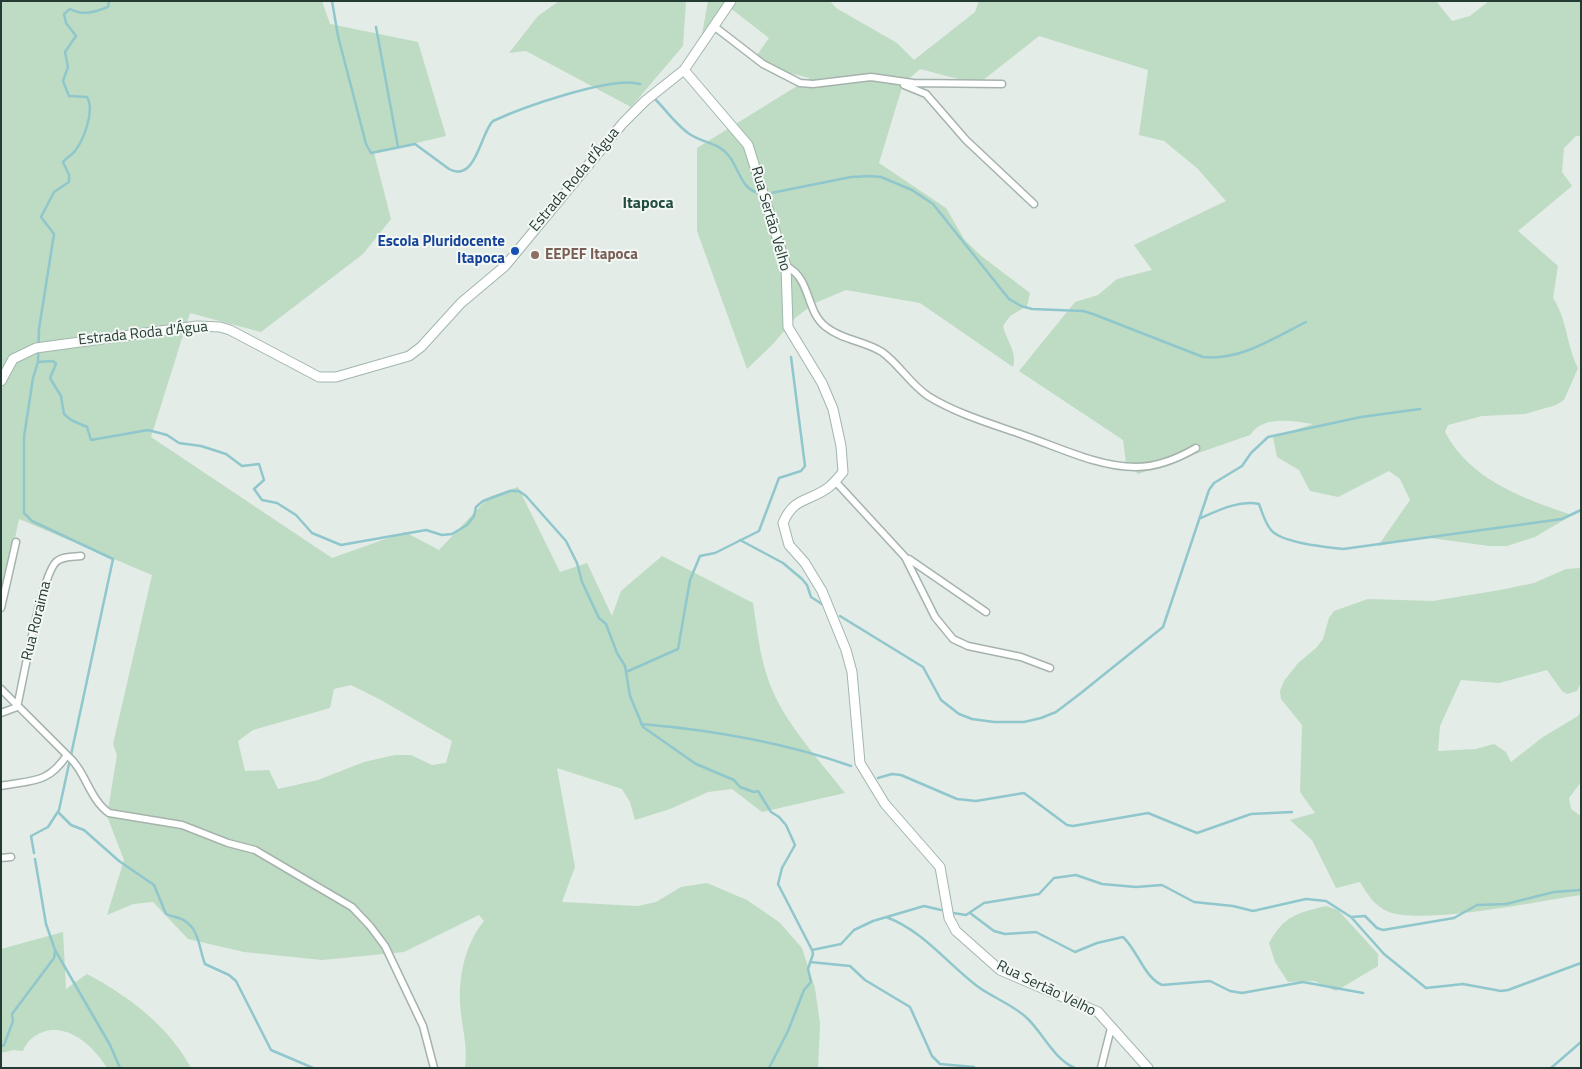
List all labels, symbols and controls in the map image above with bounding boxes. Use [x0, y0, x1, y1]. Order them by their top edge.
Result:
street label: Estrada Roda d'Água [526, 124, 624, 236]
street label: Rua Sertão Velho [746, 165, 794, 273]
district label: Itapoca [622, 194, 674, 214]
place label: Escola Pluridocente Itapoca [377, 233, 505, 268]
marker: Escola Pluridocente Itapoca [509, 245, 521, 257]
place label: EEPEF Itapoca [545, 246, 638, 264]
marker: EEPEF Itapoca [529, 249, 541, 261]
street label: Estrada Roda d'Água [77, 318, 209, 350]
street label: Rua Roraima [18, 580, 56, 662]
street label: Rua Sertão Velho [993, 957, 1099, 1021]

